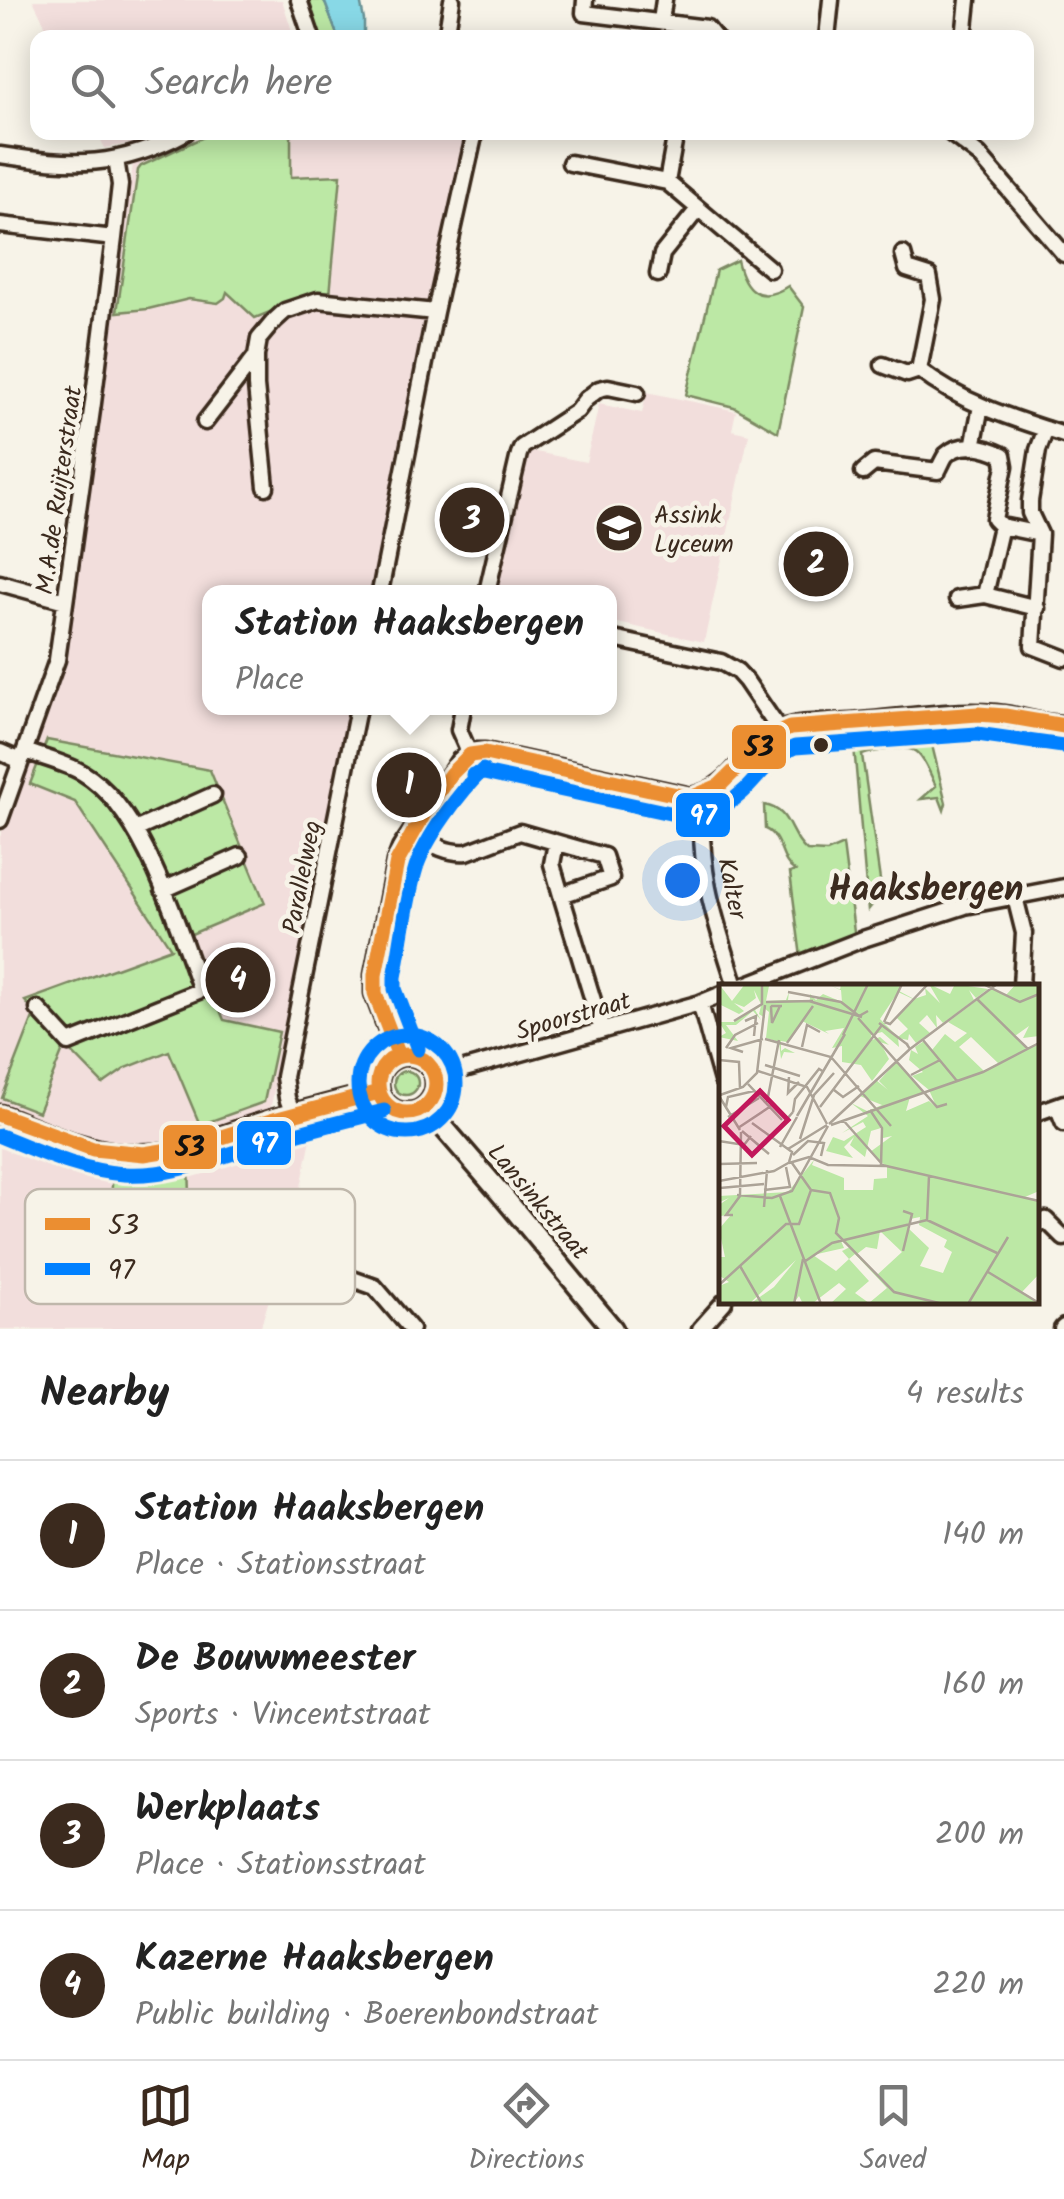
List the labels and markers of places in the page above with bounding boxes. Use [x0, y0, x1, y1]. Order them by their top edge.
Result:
pin: 3 [440, 482, 504, 558]
place label: Assink Lyceum [654, 496, 734, 565]
school or university icon: Assink Lyceum [593, 502, 645, 554]
pin: 2 [784, 526, 848, 602]
unlabelled marker [811, 735, 831, 755]
pin: 1 [376, 748, 442, 822]
pin: 4 [206, 942, 270, 1018]

